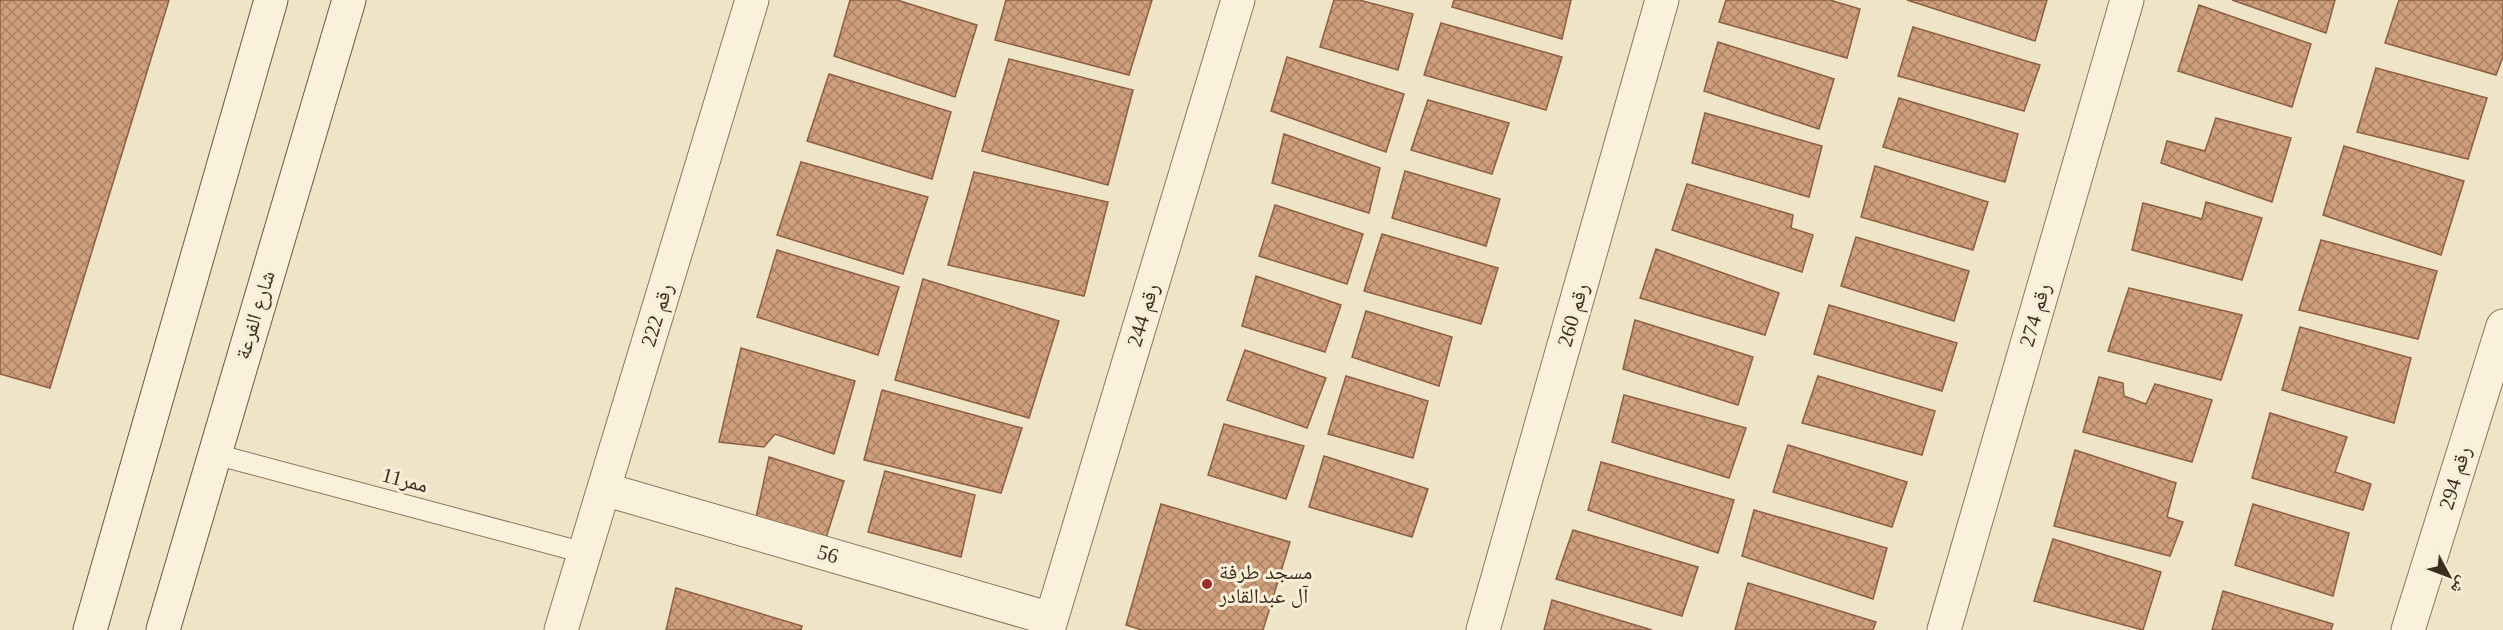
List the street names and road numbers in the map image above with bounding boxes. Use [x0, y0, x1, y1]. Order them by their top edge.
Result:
street label: شارع الفرعة [230, 268, 281, 362]
street label: رقم 222 [636, 281, 680, 350]
street label: رقم 244 [1122, 281, 1166, 350]
street label: رقم 260 [1553, 281, 1595, 350]
street label: رقم 274 [2015, 281, 2057, 350]
street label: رقم 294 [2434, 444, 2478, 513]
street label: ممر11 [379, 462, 431, 498]
street label: 56 [815, 540, 841, 568]

